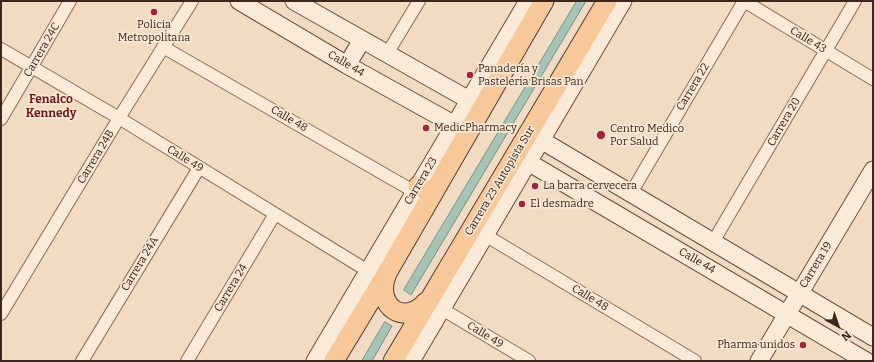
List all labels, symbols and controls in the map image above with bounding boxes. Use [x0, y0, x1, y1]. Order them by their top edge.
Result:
marker: Policia Metropolitana [149, 7, 159, 17]
place label: Policia Metropolitana [118, 18, 190, 44]
street label: Carrera 24C [21, 21, 63, 79]
street label: Calle 43 [787, 24, 829, 56]
street label: Calle 44 [325, 48, 367, 80]
street label: Carrera 22 [674, 61, 712, 113]
place label: Panadería y Pastelería Brisas Pan [478, 62, 584, 88]
marker: Panadería y Pastelería Brisas Pan [465, 70, 475, 80]
district label: Fenalco Kennedy [26, 93, 76, 121]
street label: Carrera 20 [765, 95, 803, 149]
street label: Calle 48 [268, 103, 310, 135]
place label: MedicPharmacy [434, 121, 517, 135]
place label: Centro Medico Por Salud [610, 122, 684, 148]
marker: MedicPharmacy [421, 123, 431, 133]
street label: Carrera 23 Autopista Sur [462, 124, 538, 238]
street label: Carrera 24B [75, 128, 117, 186]
marker: Centro Medico Por Salud [595, 129, 607, 141]
street label: Calle 49 [164, 143, 206, 175]
street label: Carrera 23 [402, 155, 440, 207]
place label: La barra cervecera [543, 179, 637, 193]
marker: La barra cervecera [530, 181, 540, 191]
place label: El desmadre [530, 197, 594, 211]
marker: El desmadre [517, 199, 527, 209]
street label: Carrera 24A [119, 234, 161, 294]
street label: Carrera 19 [797, 239, 835, 291]
street label: Calle 44 [676, 245, 718, 277]
street label: Carrera 24 [212, 262, 250, 314]
street label: Calle 48 [569, 282, 611, 314]
north arrow [818, 306, 858, 346]
street label: Calle 49 [464, 319, 506, 351]
text: N [839, 328, 853, 343]
place label: Pharma unidos [717, 338, 795, 352]
marker: Pharma unidos [798, 340, 808, 350]

